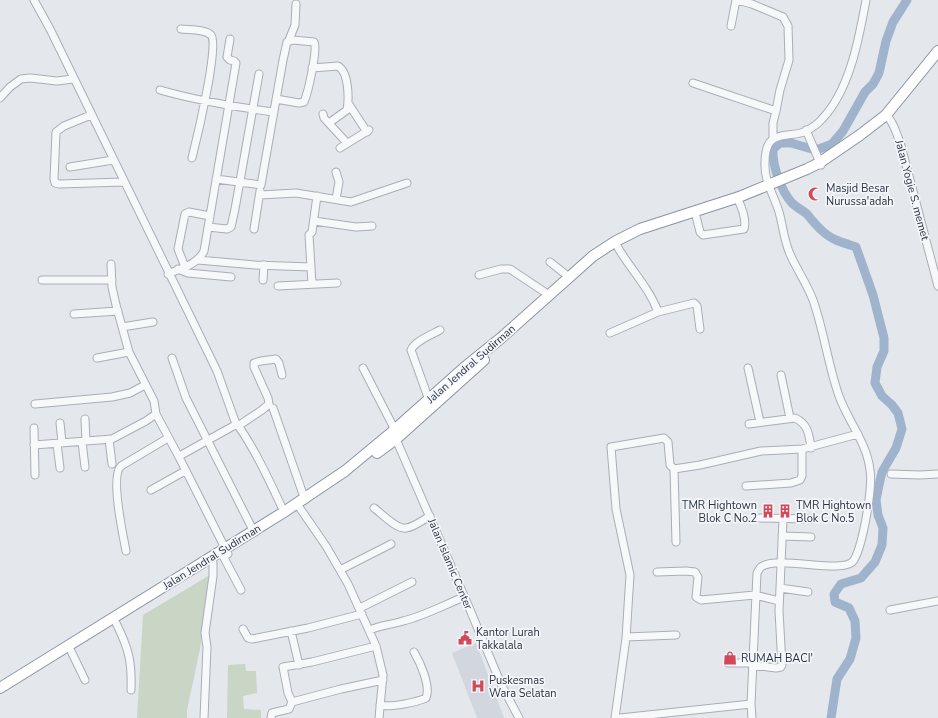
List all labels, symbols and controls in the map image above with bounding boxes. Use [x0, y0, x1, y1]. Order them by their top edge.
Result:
street label: Jalan Yogie S. memet [891, 137, 933, 242]
place label: Masjid Besar Nurussa'adah [826, 181, 894, 209]
mosque icon: Masjid Besar Nurussa'adah [807, 186, 823, 202]
street label: Jalan Jendral Sudirman [423, 321, 518, 407]
place label: TMR Hightown Blok C No.2 [682, 498, 757, 526]
place label: TMR Hightown Blok C No.5 [796, 498, 871, 526]
building icon: TMR Hightown Blok C No.2 [760, 503, 776, 519]
building icon: TMR Hightown Blok C No.5 [777, 503, 793, 519]
street label: Jalan Islamic Center [424, 515, 476, 612]
street label: Jalan Jendral Sudirman [159, 521, 264, 594]
place label: Kantor Lurah Takkalala [476, 625, 540, 653]
public building icon: Kantor Lurah Takkalala [457, 630, 473, 646]
shop icon: RUMAH BACI' [722, 650, 738, 666]
place label: RUMAH BACI' [741, 651, 813, 666]
place label: Puskesmas Wara Selatan [489, 673, 556, 701]
hospital icon: Puskesmas Wara Selatan [470, 678, 486, 694]

